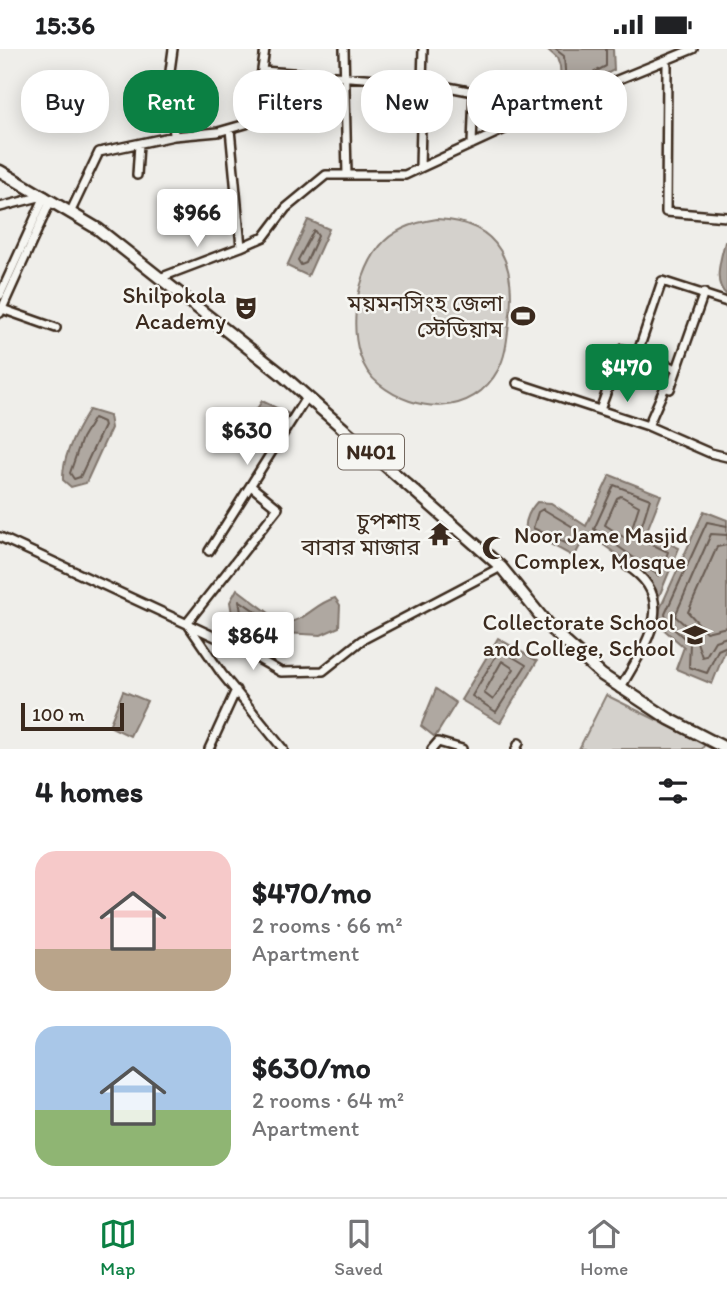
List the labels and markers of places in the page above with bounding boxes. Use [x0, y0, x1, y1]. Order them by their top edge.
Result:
pin: $966 [156, 189, 238, 249]
place label: Shilpokola Academy [122, 281, 226, 335]
place label: ময়মনসিংহ জেলা স্টেডিয়াম [347, 289, 504, 343]
theatre icon: Shilpokola Academy [232, 294, 260, 322]
sports icon: ময়মনসিংহ জেলা স্টেডিয়াম [509, 302, 537, 330]
pin: $470 [586, 345, 668, 404]
pin: $630 [206, 407, 288, 467]
place label: চুপশাহ বাবার মাজার [301, 507, 421, 561]
temple icon: চুপশাহ বাবার মাজার [426, 520, 454, 548]
place label: Noor Jame Masjid Complex, Mosque [514, 521, 688, 575]
mosque icon: Noor Jame Masjid Complex, Mosque [480, 534, 508, 562]
place label: Collectorate School and College, School [483, 608, 675, 662]
pin: $864 [212, 613, 294, 672]
school or university icon: Collectorate School and College, School [681, 621, 709, 649]

